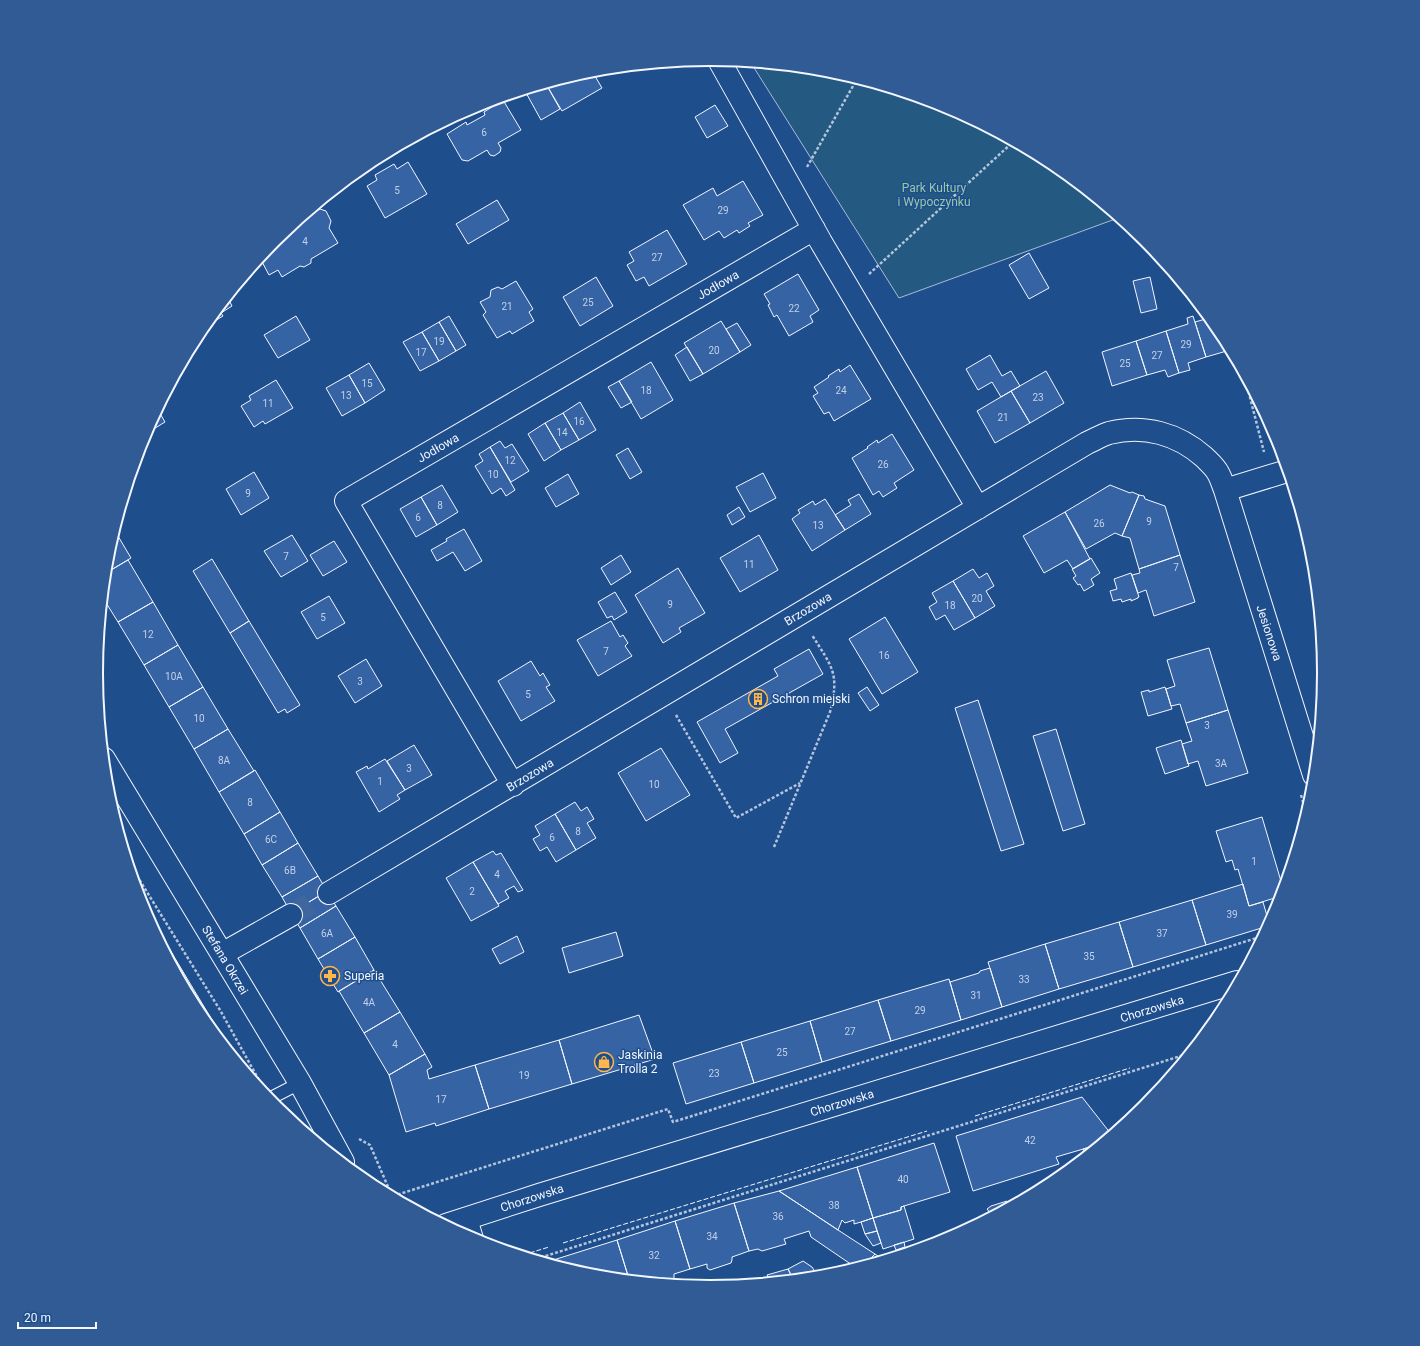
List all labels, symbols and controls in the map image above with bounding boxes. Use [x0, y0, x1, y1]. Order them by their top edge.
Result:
house number: 6 [481, 127, 487, 138]
park label: Park Kultury i Wypoczynku [897, 181, 971, 209]
house number: 5 [394, 185, 400, 196]
house number: 29 [717, 205, 729, 216]
house number: 4 [302, 236, 308, 247]
house number: 27 [651, 252, 663, 263]
street label: Jodłowa [695, 267, 741, 303]
house number: 25 [582, 297, 594, 308]
house number: 21 [501, 301, 513, 312]
house number: 22 [788, 303, 800, 314]
house number: 19 [433, 336, 445, 347]
house number: 29 [1180, 339, 1192, 350]
house number: 20 [708, 345, 720, 356]
house number: 17 [415, 347, 427, 358]
house number: 27 [1151, 350, 1163, 361]
house number: 25 [1119, 358, 1131, 369]
house number: 15 [361, 378, 373, 389]
house number: 18 [640, 385, 652, 396]
house number: 24 [835, 385, 847, 396]
house number: 13 [340, 390, 352, 401]
house number: 23 [1032, 392, 1044, 403]
house number: 11 [262, 398, 274, 409]
house number: 21 [997, 412, 1009, 423]
house number: 16 [573, 416, 585, 427]
house number: 14 [556, 427, 568, 438]
street label: Jodłowa [415, 430, 461, 466]
house number: 12 [504, 455, 516, 466]
house number: 26 [877, 459, 889, 470]
house number: 10 [487, 469, 499, 480]
house number: 9 [245, 488, 251, 499]
house number: 8 [437, 500, 443, 511]
house number: 6 [415, 512, 421, 523]
house number: 9 [1146, 516, 1152, 527]
house number: 26 [1093, 518, 1105, 529]
house number: 13 [812, 520, 824, 531]
house number: 7 [283, 551, 289, 562]
house number: 11 [743, 559, 755, 570]
house number: 7 [1173, 562, 1179, 573]
street label: Brzozowa [782, 590, 834, 628]
house number: 20 [971, 593, 983, 604]
house number: 9 [667, 599, 673, 610]
house number: 18 [944, 600, 956, 611]
street label: Jesionowa [1253, 603, 1285, 663]
house number: 5 [320, 612, 326, 623]
house number: 12 [142, 629, 154, 640]
house number: 7 [603, 646, 609, 657]
house number: 16 [878, 650, 890, 661]
house number: 10A [165, 671, 183, 682]
house number: 3 [357, 676, 363, 687]
building icon: Schron miejski [747, 688, 769, 710]
house number: 5 [525, 689, 531, 700]
place label: Schron miejski [772, 692, 850, 706]
house number: 10 [193, 713, 205, 724]
house number: 3 [1204, 720, 1210, 731]
house number: 8A [218, 755, 231, 766]
street label: Brzozowa [504, 756, 556, 794]
house number: 3A [1215, 758, 1228, 769]
house number: 3 [406, 763, 412, 774]
house number: 1 [377, 776, 383, 787]
house number: 10 [648, 779, 660, 790]
house number: 8 [247, 797, 253, 808]
house number: 8 [575, 826, 581, 837]
house number: 6 [549, 832, 555, 843]
house number: 6C [265, 834, 278, 845]
house number: 1 [1251, 856, 1257, 867]
house number: 6B [284, 865, 296, 876]
house number: 4 [494, 869, 500, 880]
house number: 2 [469, 886, 475, 897]
house number: 39 [1226, 909, 1238, 920]
street label: Stefana Okrzei [199, 923, 251, 997]
house number: 6A [321, 928, 334, 939]
house number: 37 [1156, 928, 1168, 939]
house number: 35 [1083, 951, 1095, 962]
pharmacy icon: Superia [319, 965, 341, 987]
place label: Superia [344, 969, 384, 983]
house number: 33 [1018, 974, 1030, 985]
house number: 31 [970, 990, 982, 1001]
street label: Chorzowska [1118, 993, 1186, 1025]
house number: 4A [363, 997, 376, 1008]
house number: 29 [914, 1005, 926, 1016]
house number: 27 [844, 1026, 856, 1037]
house number: 4 [392, 1039, 398, 1050]
house number: 25 [776, 1047, 788, 1058]
place label: Jaskinia Trolla 2 [618, 1048, 662, 1076]
shop icon: Jaskinia Trolla 2 [593, 1051, 615, 1073]
house number: 23 [708, 1068, 720, 1079]
house number: 19 [518, 1070, 530, 1081]
street label: Chorzowska [808, 1087, 876, 1119]
house number: 17 [435, 1094, 447, 1105]
house number: 42 [1024, 1135, 1036, 1146]
house number: 40 [897, 1174, 909, 1185]
street label: Chorzowska [499, 1181, 565, 1215]
house number: 38 [828, 1200, 840, 1211]
house number: 36 [772, 1211, 784, 1222]
house number: 34 [706, 1231, 718, 1242]
house number: 32 [648, 1250, 660, 1261]
scale bar [18, 1304, 96, 1330]
text: 20 m [24, 1311, 51, 1325]

